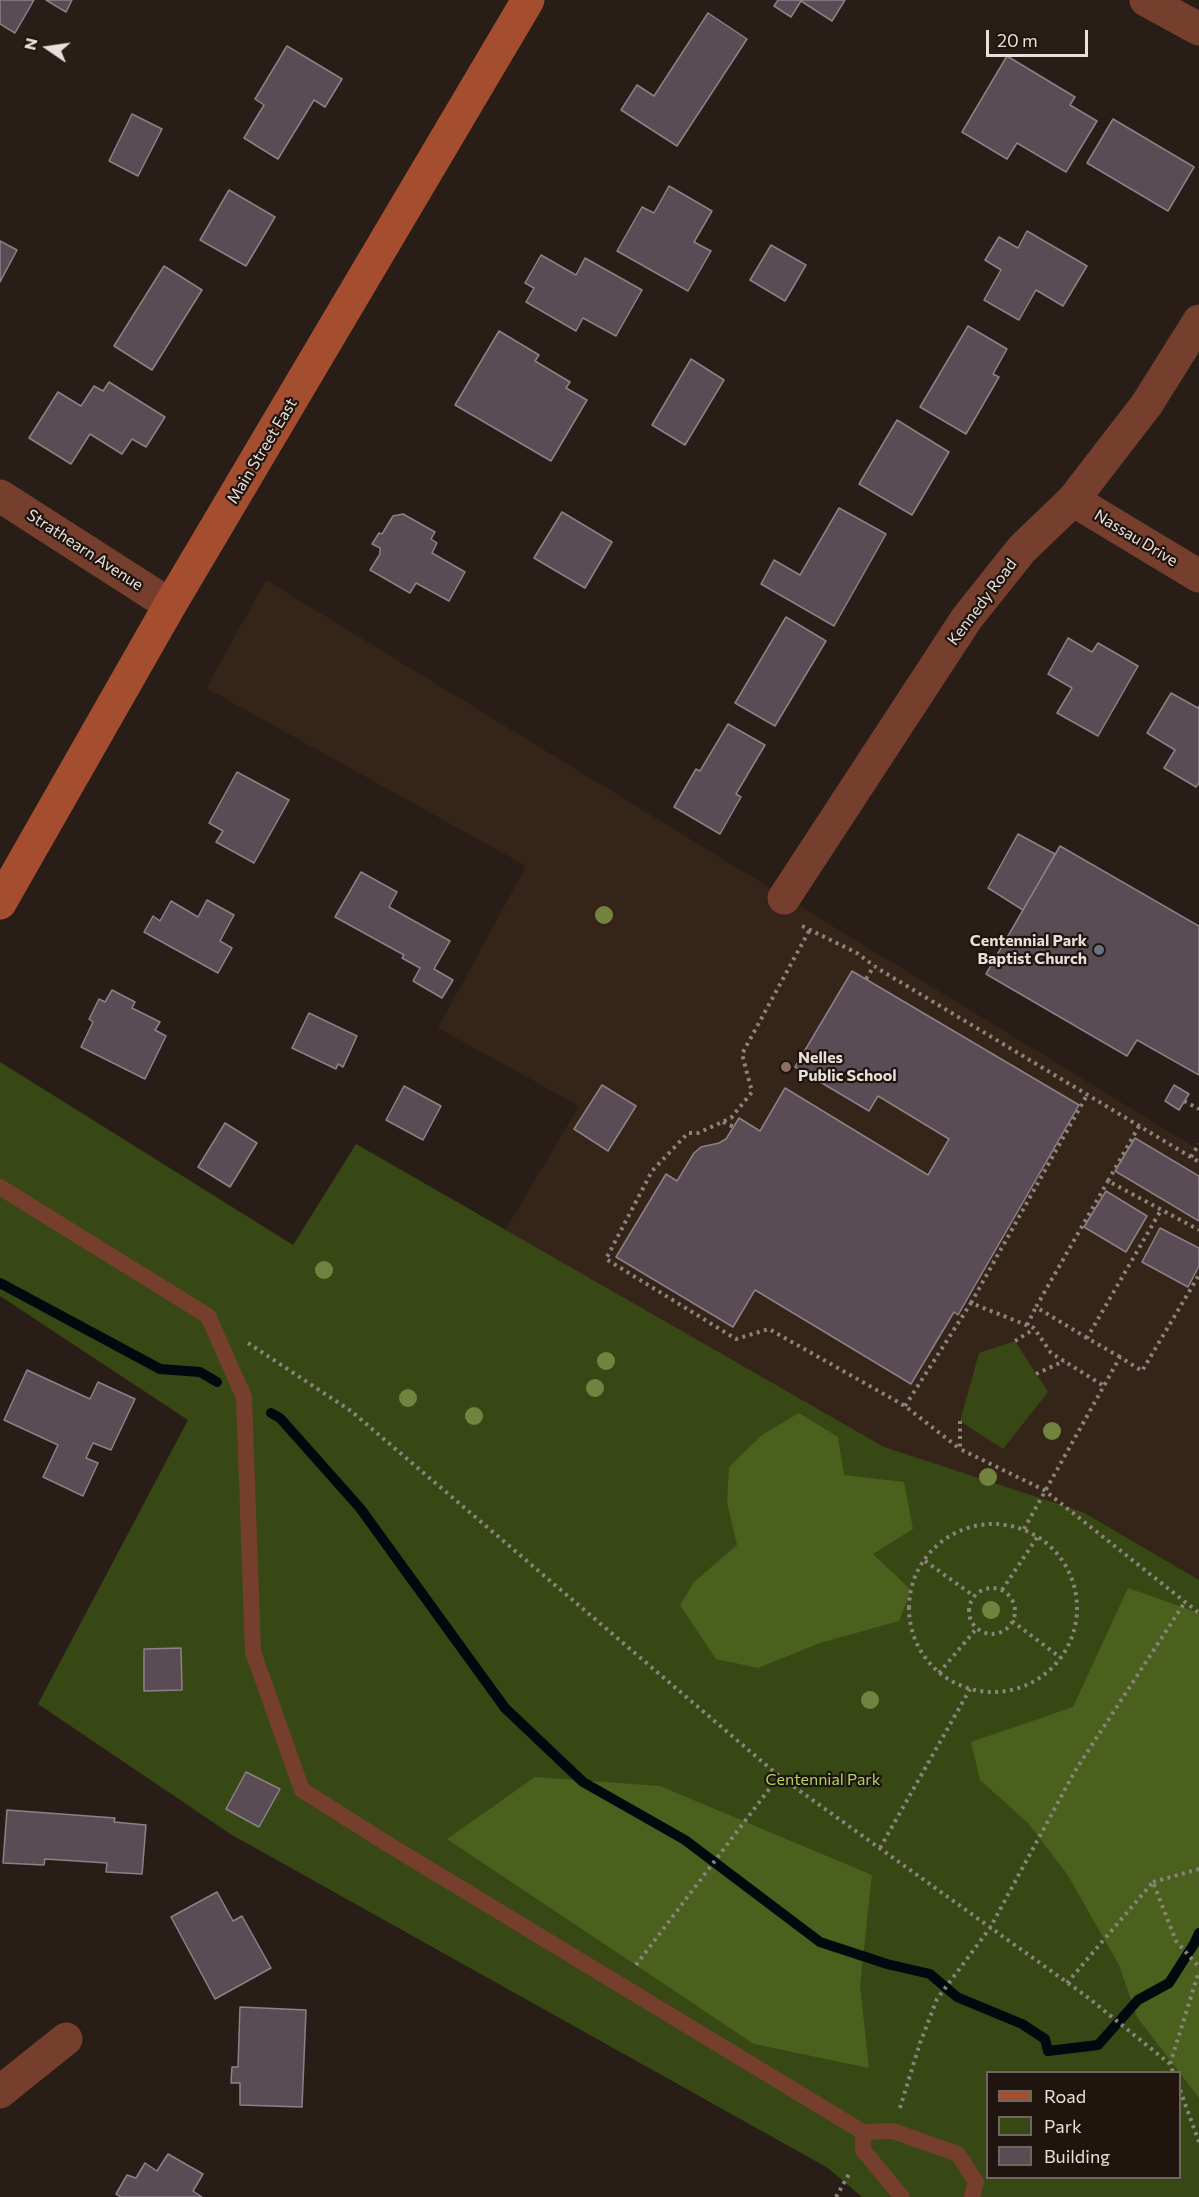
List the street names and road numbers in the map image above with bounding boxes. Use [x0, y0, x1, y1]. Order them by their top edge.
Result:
street label: Main Street East [223, 395, 301, 507]
street label: Strathearn Avenue [23, 505, 147, 595]
street label: Nassau Drive [1091, 506, 1181, 570]
street label: Kennedy Road [943, 555, 1021, 649]

